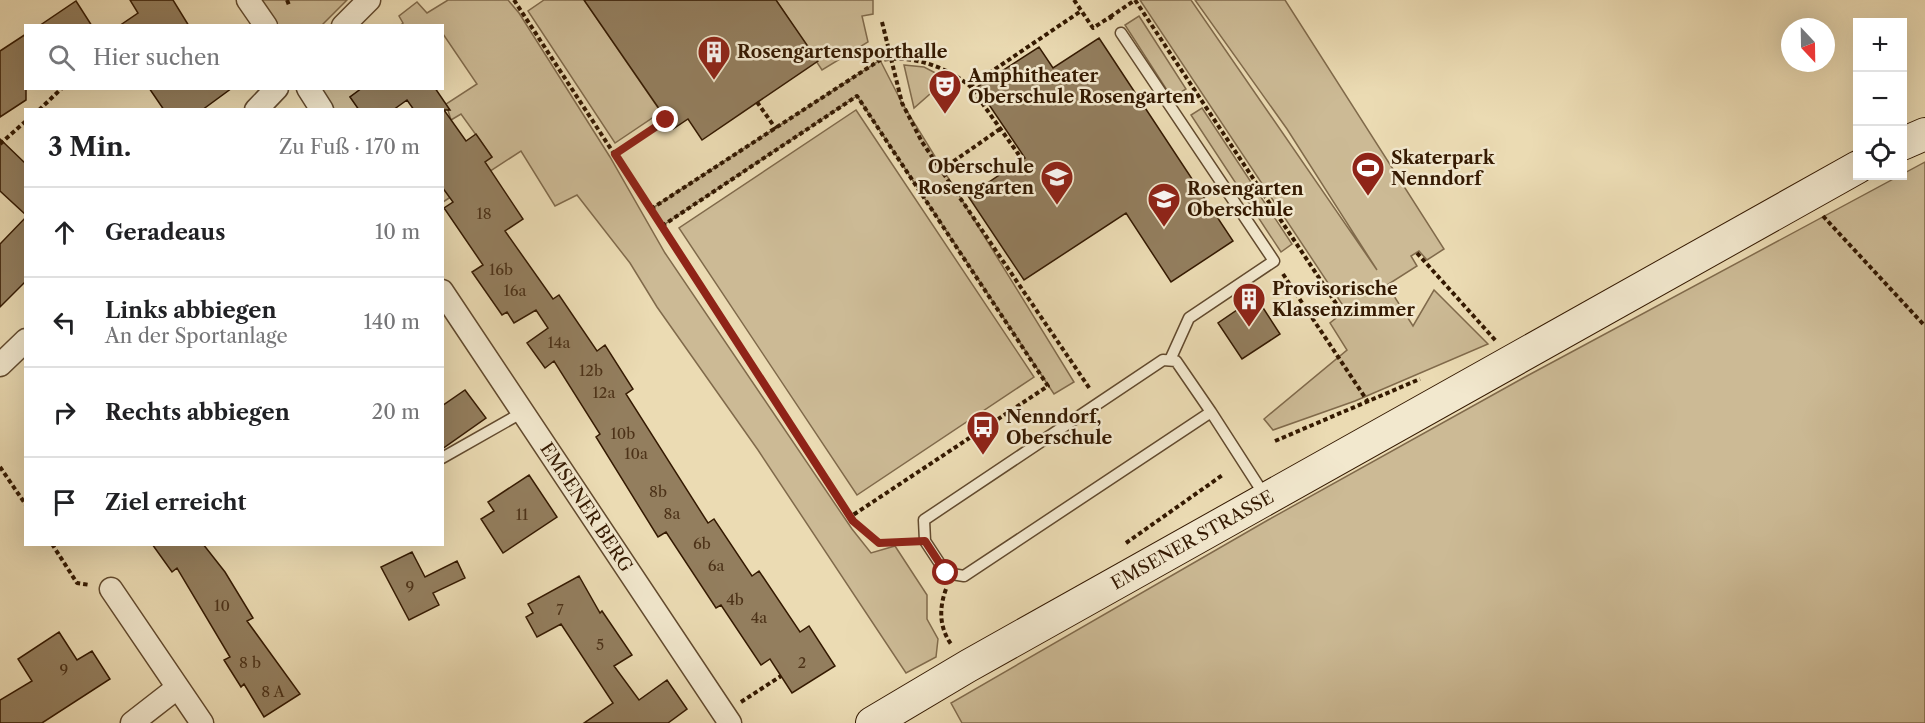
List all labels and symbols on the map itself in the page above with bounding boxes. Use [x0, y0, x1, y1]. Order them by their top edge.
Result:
north arrow [1781, 18, 1835, 72]
building icon: Rosengartensporthalle [696, 34, 732, 81]
place label: Rosengartensporthalle [737, 41, 948, 63]
place label: Amphitheater Oberschule Rosengarten [967, 65, 1196, 108]
theatre icon: Amphitheater Oberschule Rosengarten [927, 68, 963, 115]
route end [652, 106, 678, 132]
place label: Skaterpark Nenndorf [1391, 147, 1496, 190]
sports icon: Skaterpark Nenndorf [1350, 150, 1386, 197]
place label: Oberschule Rosengarten [918, 156, 1035, 199]
school or university icon: Oberschule Rosengarten [1039, 159, 1075, 206]
place label: Rosengarten Oberschule [1187, 178, 1304, 221]
school or university icon: Rosengarten Oberschule [1146, 181, 1182, 228]
house number: 18 [476, 204, 492, 223]
house number: 16b [489, 260, 513, 279]
place label: Provisorische Klassenzimmer [1272, 278, 1415, 321]
house number: 16a [503, 281, 527, 300]
building icon: Provisorische Klassenzimmer [1231, 281, 1267, 328]
house number: 14a [548, 333, 571, 352]
house number: 12b [579, 361, 603, 380]
house number: 12a [593, 383, 616, 402]
place label: Nenndorf, Oberschule [1006, 406, 1113, 449]
bus stop icon: Nenndorf, Oberschule [965, 409, 1001, 456]
house number: 10b [611, 424, 635, 443]
street label: EMSENER BERG [535, 439, 637, 577]
house number: 10a [624, 444, 648, 463]
house number: 8b [649, 482, 667, 501]
street label: EMSENER STRASSE [1107, 486, 1278, 595]
house number: 8a [664, 504, 680, 523]
house number: 11 [516, 505, 529, 524]
house number: 6b [693, 534, 711, 553]
house number: 6a [708, 556, 724, 575]
route start [932, 559, 958, 585]
house number: 9 [406, 577, 414, 596]
house number: 4b [726, 590, 744, 609]
house number: 10 [214, 596, 230, 615]
house number: 7 [556, 600, 564, 619]
house number: 4a [751, 608, 767, 627]
house number: 5 [596, 635, 604, 654]
house number: 8 b [239, 653, 261, 672]
house number: 2 [798, 653, 806, 672]
house number: 9 [60, 660, 68, 679]
house number: 8 A [261, 682, 286, 701]

